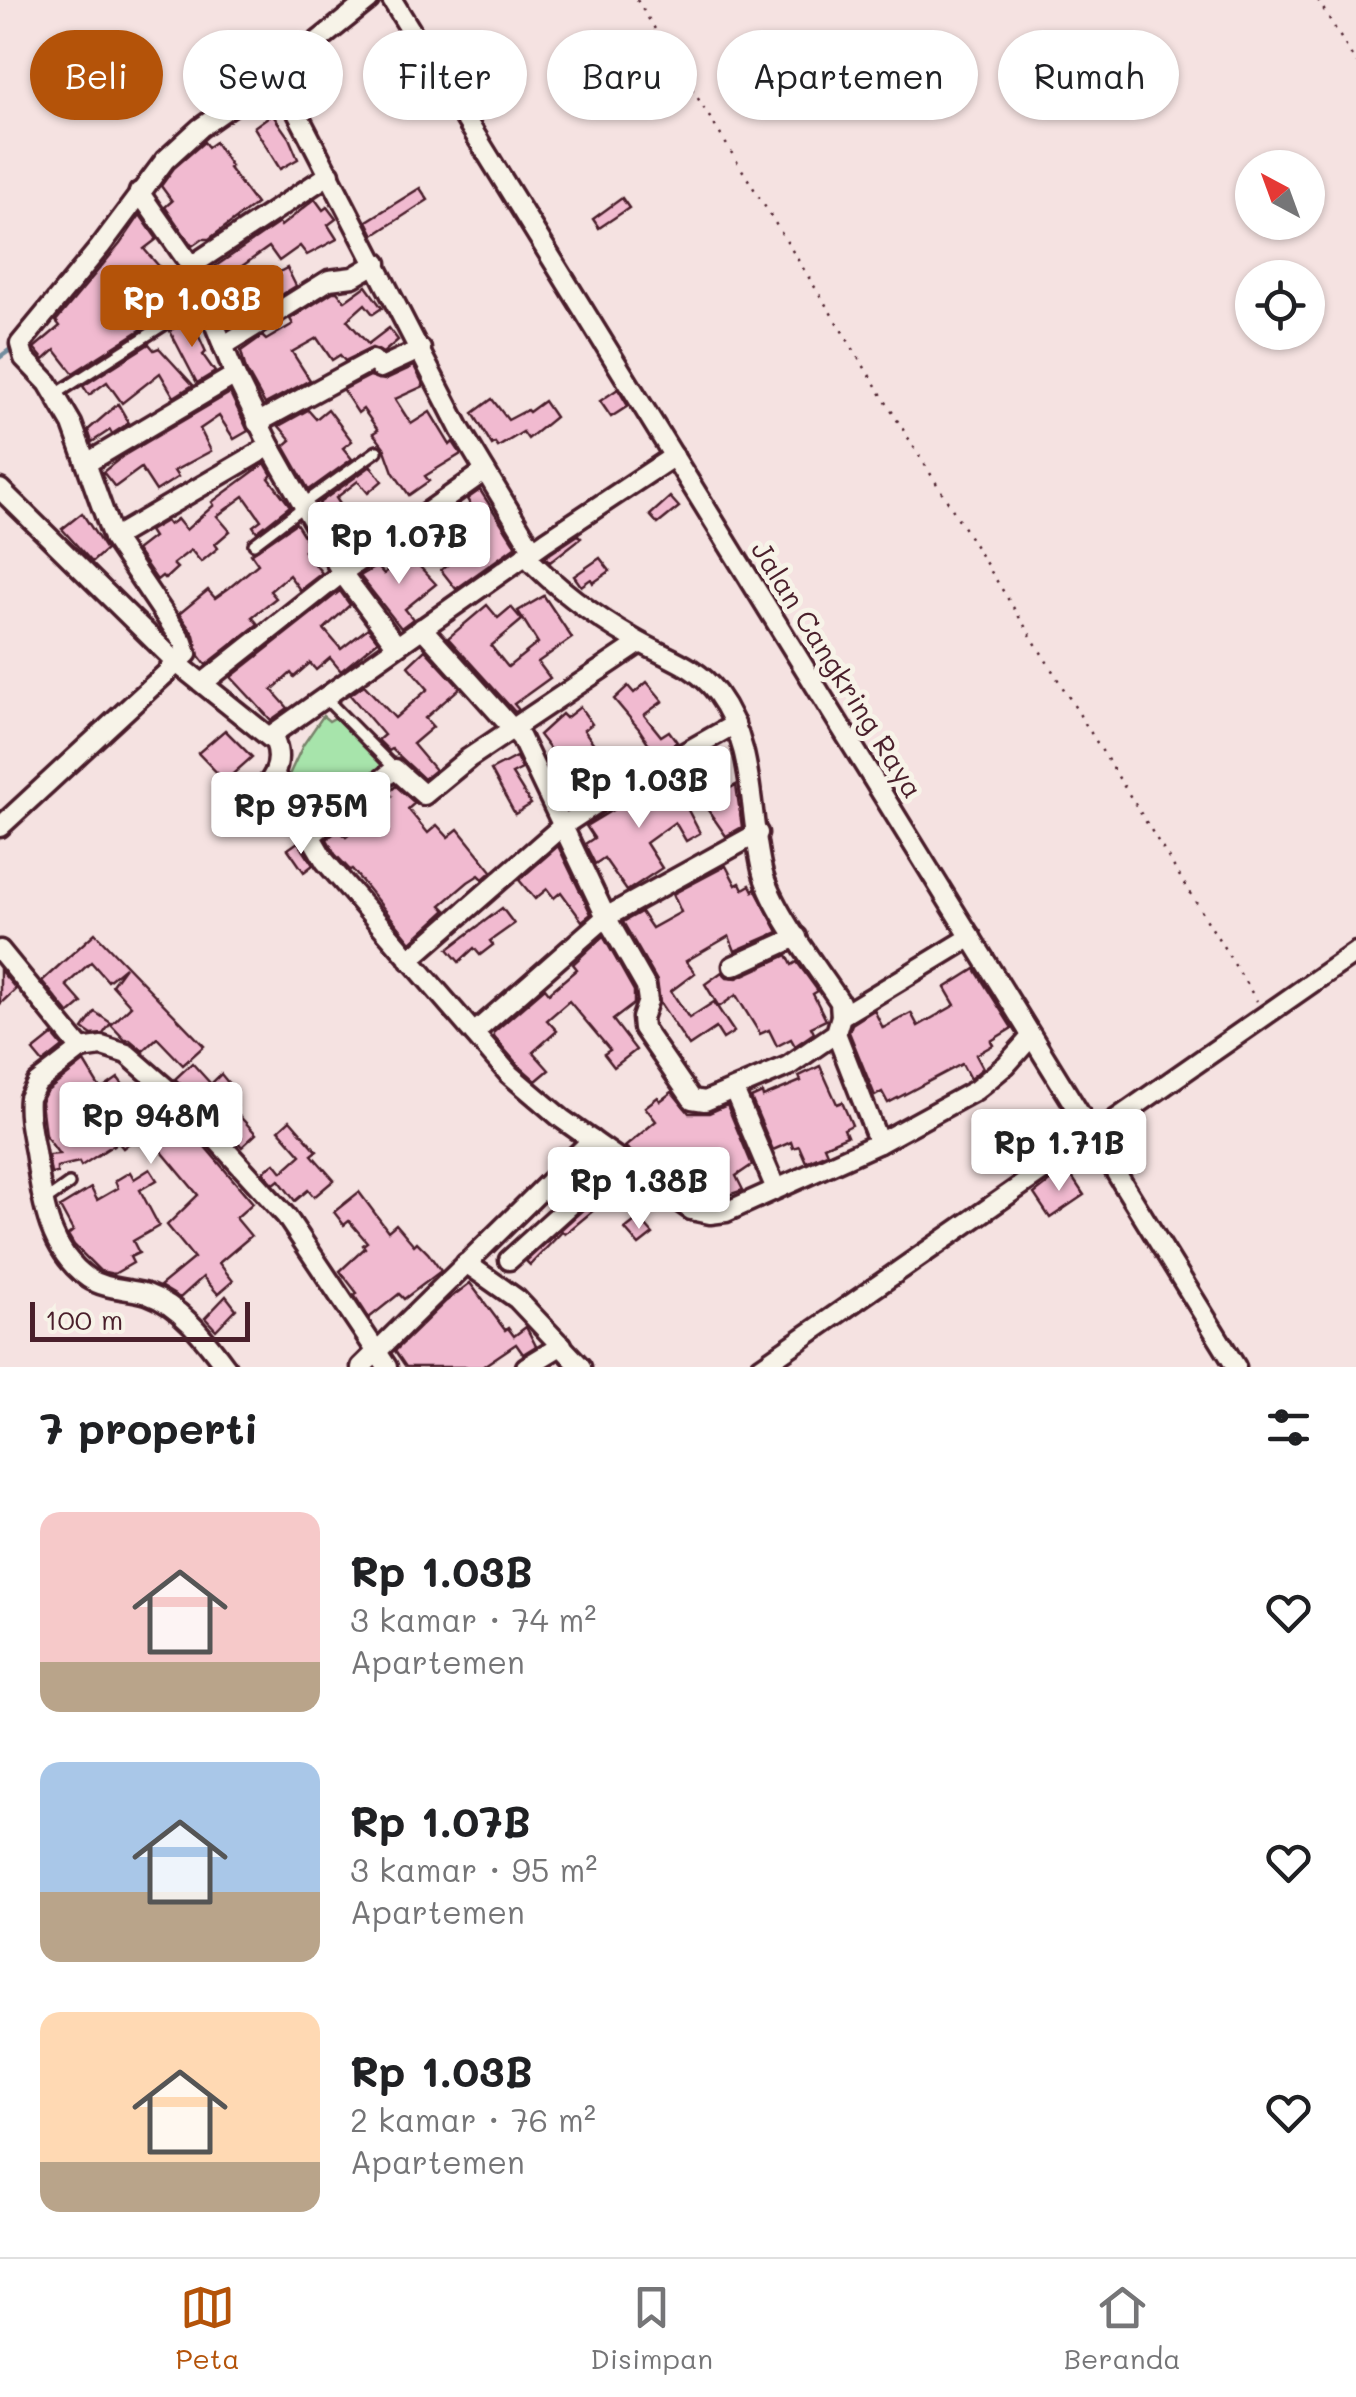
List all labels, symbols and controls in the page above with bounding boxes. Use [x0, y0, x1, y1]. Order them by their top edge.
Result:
chip: Beli [30, 30, 163, 120]
chip: Sewa [183, 30, 343, 120]
chip: Filter [363, 30, 527, 120]
chip: Baru [547, 30, 697, 120]
chip: Apartemen [717, 30, 978, 120]
chip: Rumah [998, 30, 1179, 120]
north arrow [1235, 150, 1325, 240]
map controls [1235, 150, 1325, 350]
button: locate [1235, 260, 1325, 350]
pin: Rp 1.03B [89, 265, 295, 350]
text: Rp 1.03B [122, 276, 262, 318]
pin: Rp 1.07B [296, 502, 502, 587]
text: Rp 1.07B [330, 513, 468, 555]
street label: Jalan Cangkring Raya [744, 534, 932, 804]
pin: Rp 1.03B [536, 746, 742, 831]
text: Rp 1.03B [569, 757, 709, 799]
pin: Rp 975M [209, 772, 393, 857]
text: Rp 975M [233, 783, 369, 825]
pin: Rp 948M [59, 1082, 243, 1167]
text: Rp 948M [81, 1093, 221, 1135]
pin: Rp 1.71B [956, 1109, 1162, 1194]
text: Rp 1.71B [993, 1120, 1125, 1162]
pin: Rp 1.38B [536, 1147, 742, 1232]
text: Rp 1.38B [570, 1158, 708, 1200]
scale bar [30, 1297, 250, 1342]
text: 100 m [45, 1301, 123, 1337]
text: 7 properti [40, 1400, 259, 1455]
icon: filters [1261, 1400, 1316, 1455]
text: Rp 1.03B [350, 1543, 533, 1598]
icon: home [120, 1552, 240, 1672]
icon: heart [1261, 1585, 1316, 1640]
text: 3 kamar · 74 m² [350, 1598, 596, 1640]
text: Apartemen [350, 1640, 525, 1682]
text: Rp 1.07B [350, 1793, 531, 1848]
icon: home [120, 1802, 240, 1922]
icon: heart [1261, 1835, 1316, 1890]
text: 3 kamar · 95 m² [350, 1848, 597, 1890]
text: Apartemen [350, 1890, 525, 1932]
text: Rp 1.03B [350, 2043, 533, 2098]
icon: home [120, 2052, 240, 2172]
icon: heart [1261, 2085, 1316, 2140]
text: 2 kamar · 76 m² [350, 2098, 596, 2140]
text: Apartemen [350, 2140, 525, 2182]
tab: Peta [175, 2280, 240, 2376]
tab: Disimpan [590, 2280, 713, 2376]
tab: Beranda [1064, 2280, 1181, 2376]

